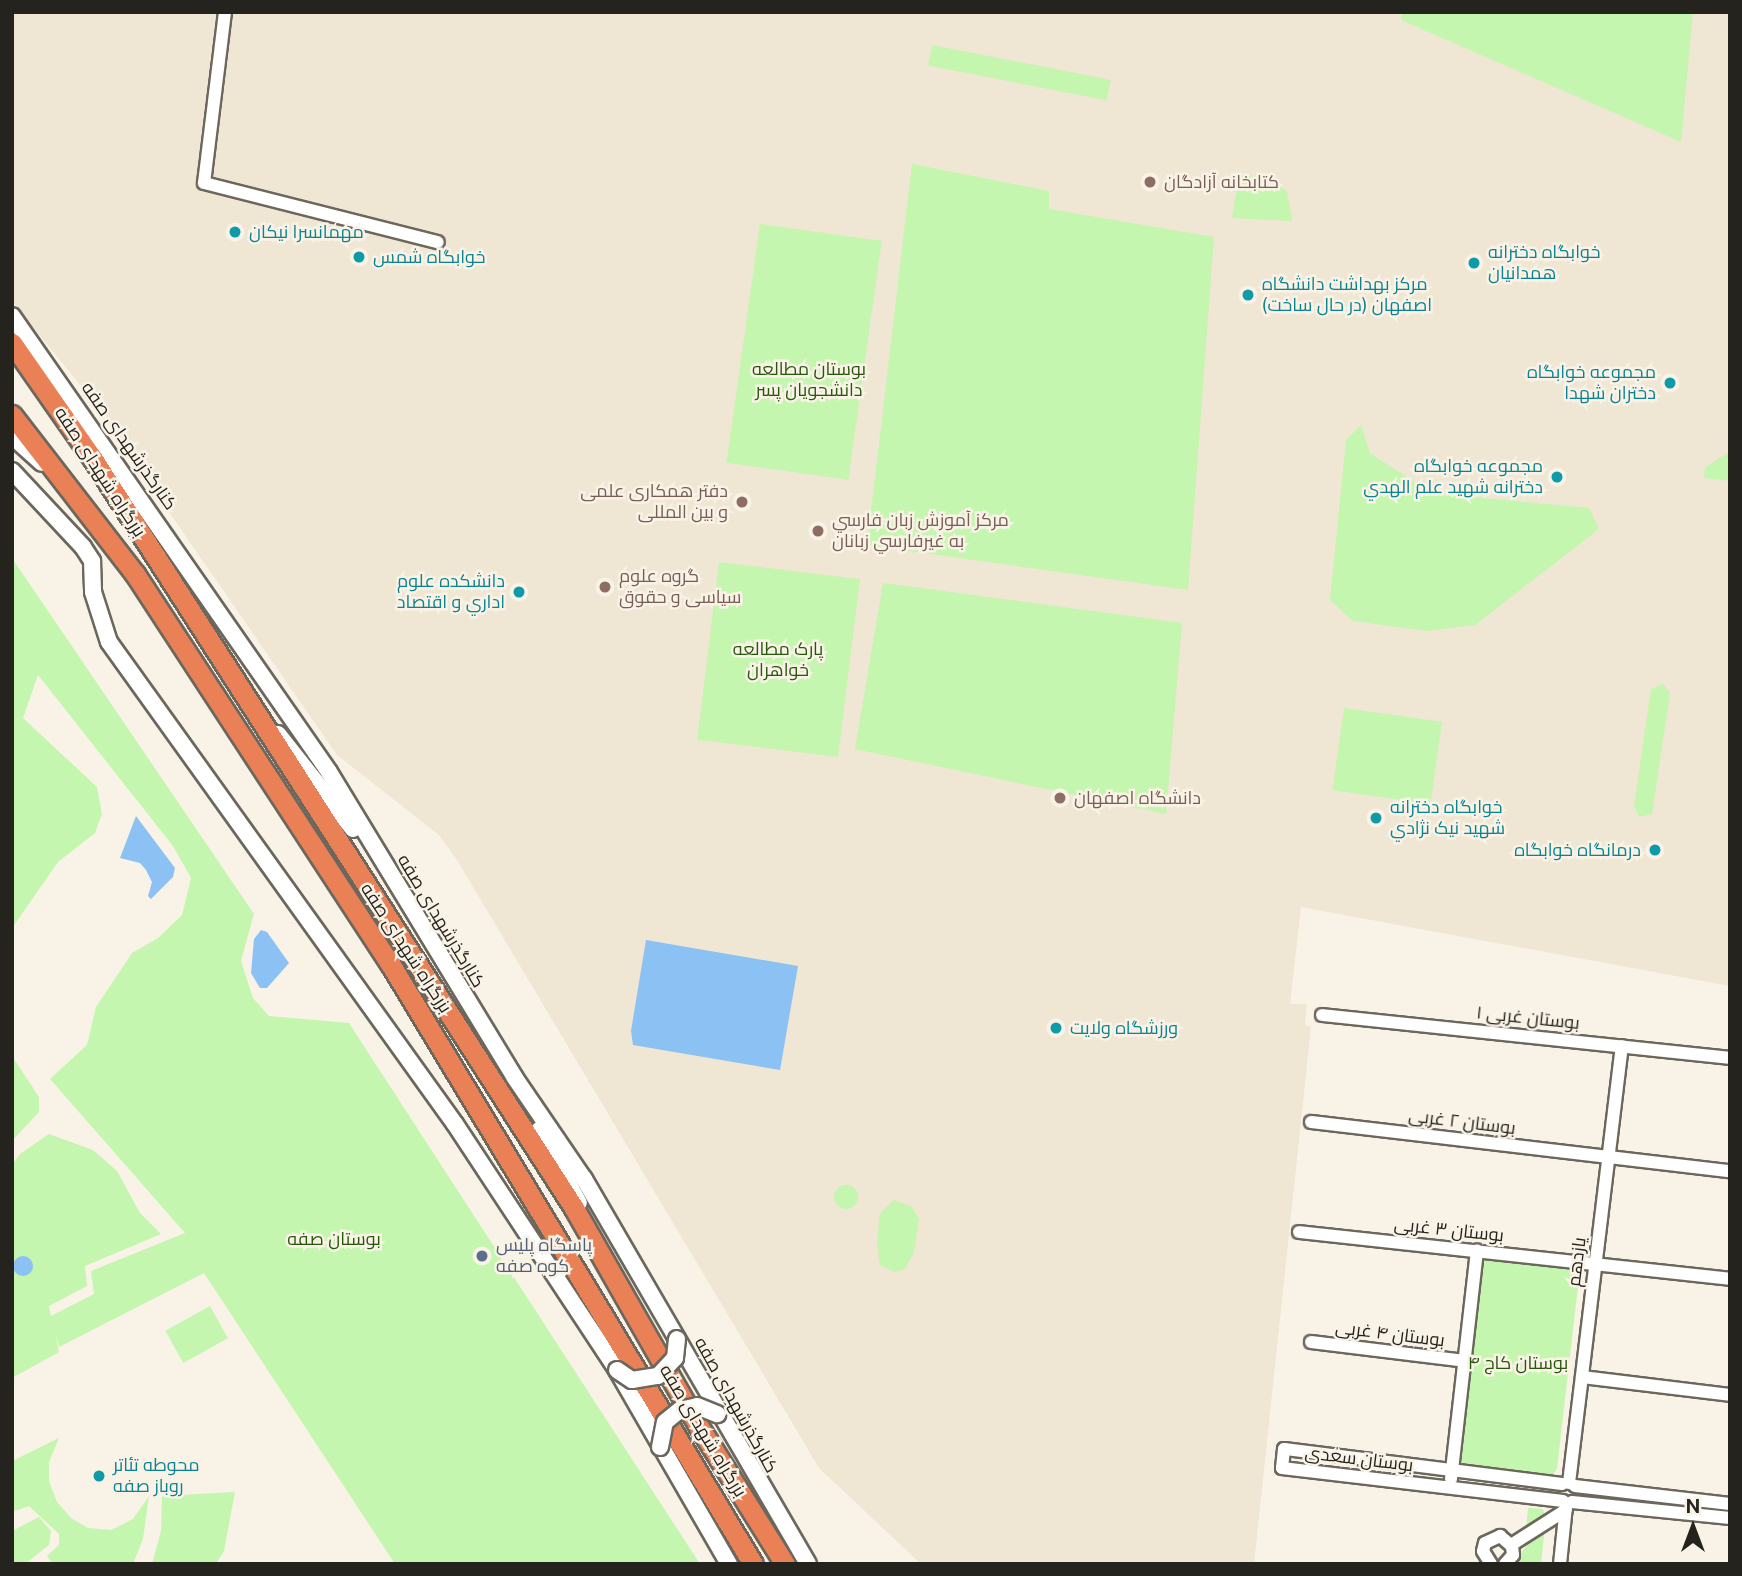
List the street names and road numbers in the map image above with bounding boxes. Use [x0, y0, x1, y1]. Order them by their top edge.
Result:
street label: کنارگذرشهدای صفه [77, 378, 181, 514]
street label: بزرگراه شهدای صفه [50, 403, 150, 541]
street label: کنارگذرشهدای صفه [393, 851, 489, 991]
street label: بزرگراه شهدای صفه [356, 879, 456, 1017]
street label: بوستان غربی ۱ [1475, 1002, 1581, 1034]
street label: بوستان ۲ غربی [1407, 1105, 1517, 1139]
street label: بوستان ۳ غربی [1393, 1213, 1505, 1247]
street label: یازدهم [1563, 1236, 1591, 1288]
street label: بوستان ۴ غربی [1334, 1317, 1446, 1351]
street label: کنارگذرشهدای صفه [690, 1334, 782, 1476]
street label: بزرگراه شهدای صفه [655, 1361, 751, 1501]
street label: بوستان سعدی [1304, 1442, 1414, 1476]

